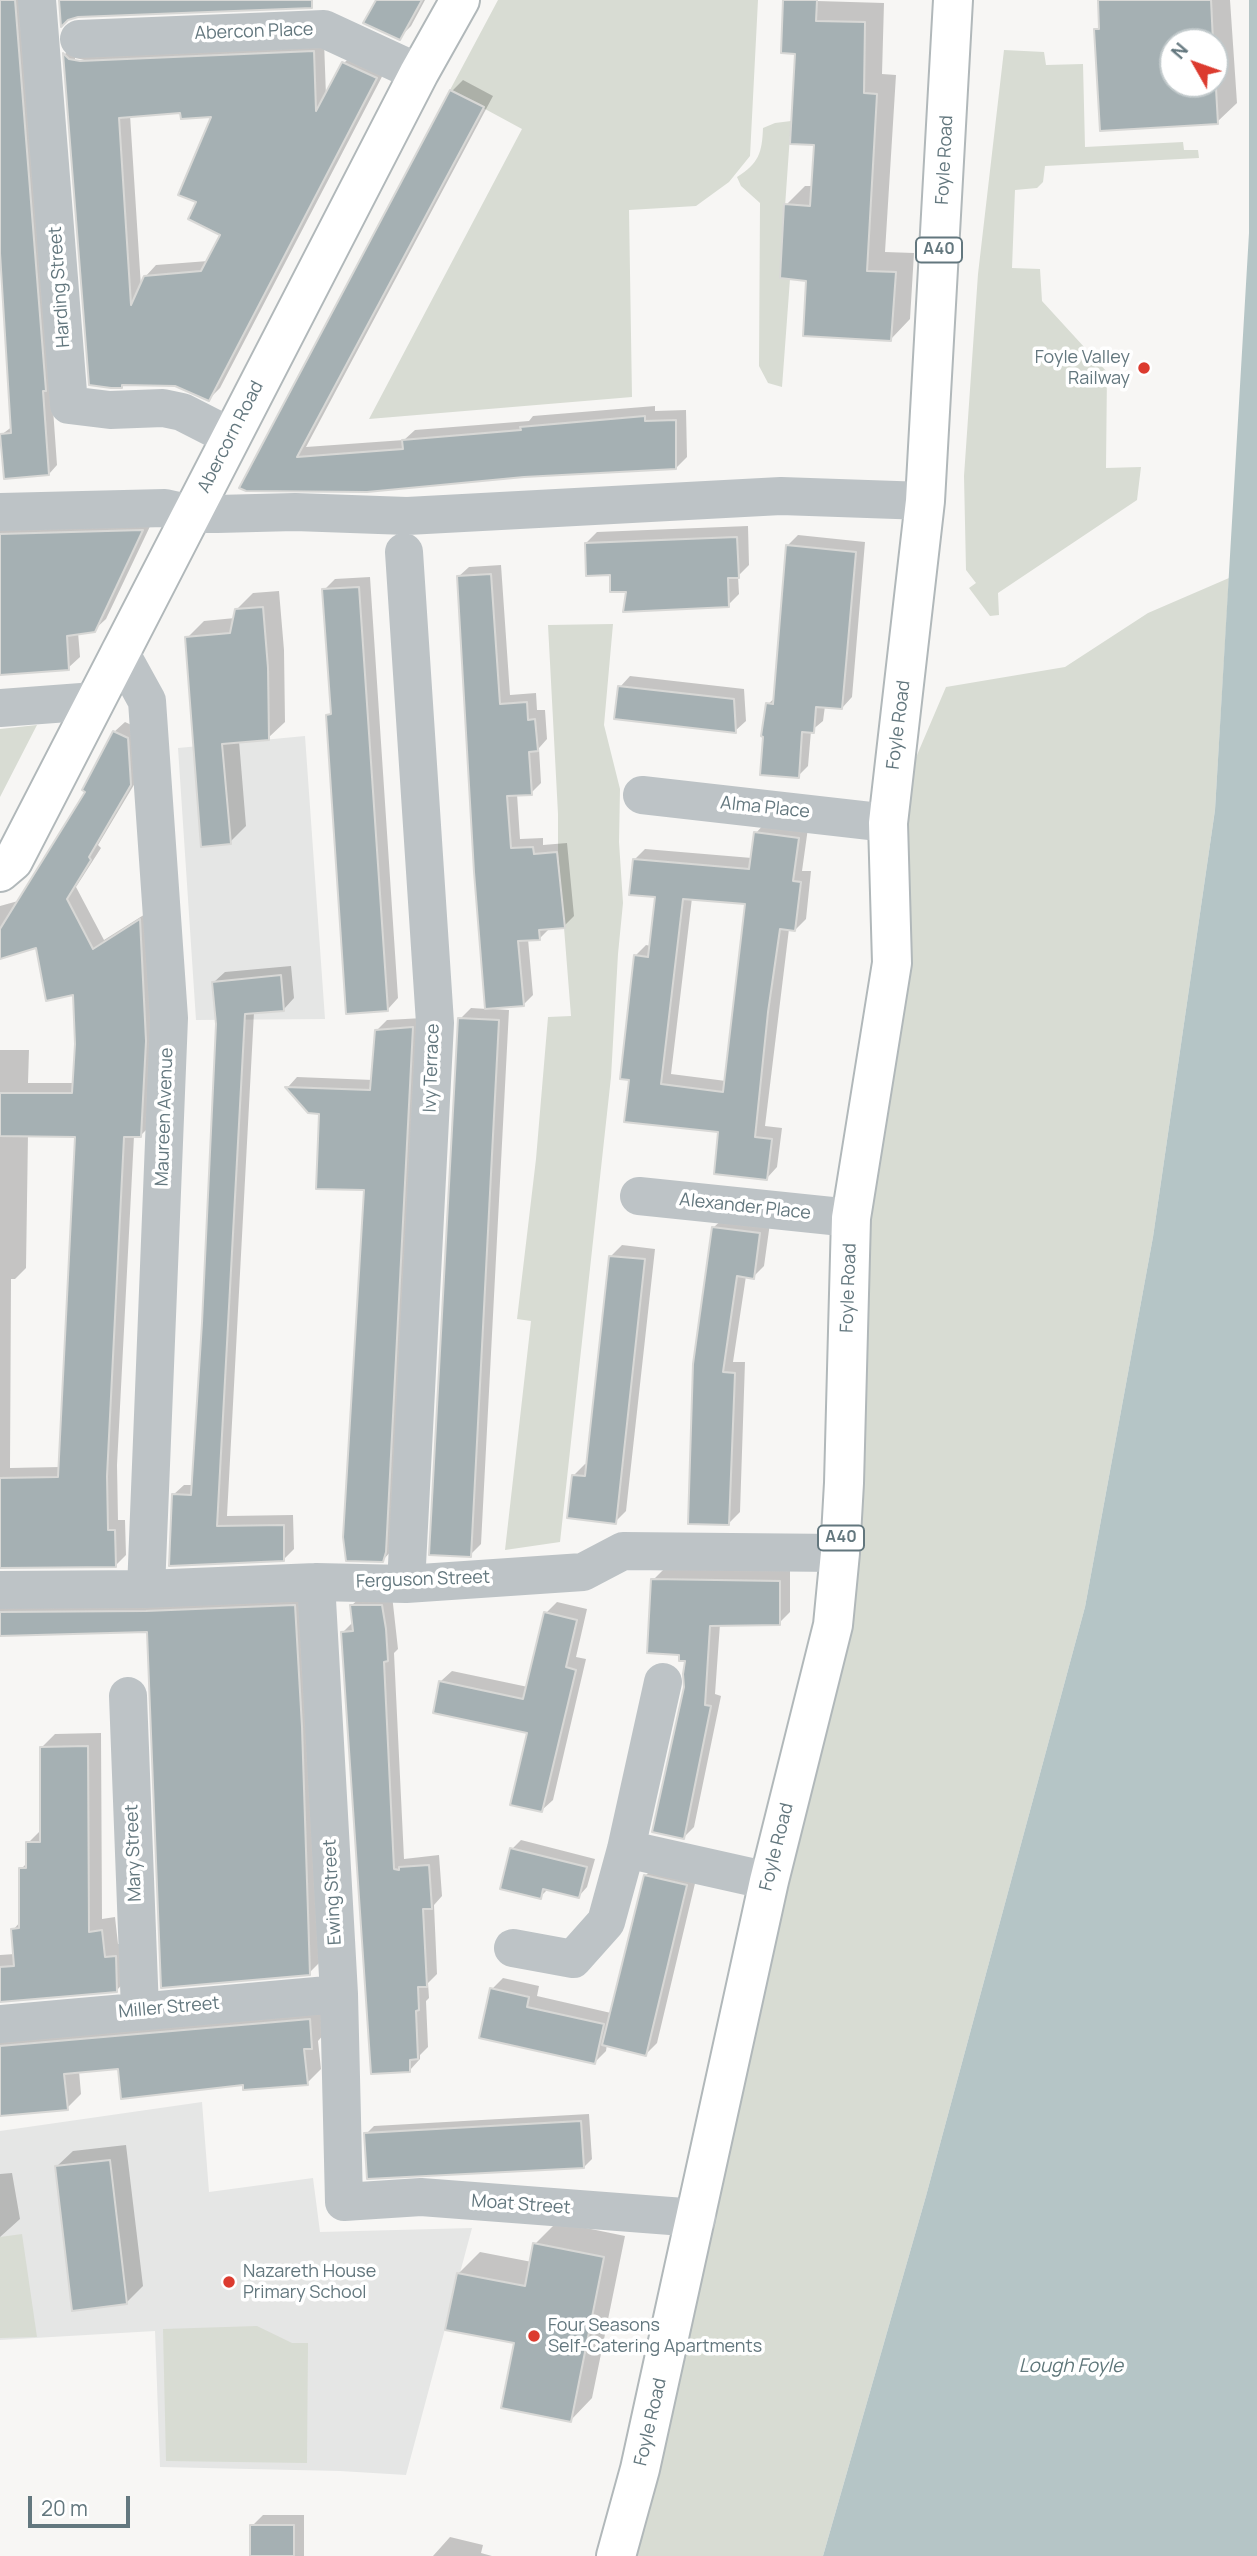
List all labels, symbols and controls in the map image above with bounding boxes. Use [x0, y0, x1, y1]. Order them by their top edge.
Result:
street label: Abercon Place [194, 19, 314, 45]
north arrow [1159, 28, 1229, 98]
text: N [1165, 37, 1194, 64]
street label: Foyle Road [932, 115, 958, 205]
street label: Harding Street [45, 226, 75, 348]
road number: A40 [916, 238, 962, 262]
place label: Foyle Valley Railway [1035, 347, 1130, 390]
marker: Foyle Valley Railway [1136, 360, 1152, 376]
street label: Abercorn Road [194, 377, 268, 497]
street label: Foyle Road [883, 679, 915, 771]
street label: Alma Place [719, 793, 811, 823]
street label: Ivy Terrace [420, 1023, 444, 1113]
street label: Maureen Avenue [152, 1047, 178, 1187]
street label: Alexander Place [678, 1189, 812, 1225]
street label: Foyle Road [837, 1243, 861, 1333]
road number: A40 [818, 1526, 864, 1550]
street label: Ferguson Street [356, 1567, 490, 1593]
street label: Foyle Road [756, 1801, 798, 1893]
street label: Mary Street [122, 1804, 146, 1902]
street label: Ewing Street [319, 1838, 347, 1946]
street label: Miller Street [118, 1993, 220, 2023]
street label: Moat Street [471, 2191, 571, 2219]
place label: Nazareth House Primary School [243, 2261, 376, 2304]
marker: Nazareth House Primary School [221, 2274, 237, 2290]
place label: Four Seasons Self-Catering Apartments [548, 2315, 762, 2358]
marker: Four Seasons Self-Catering Apartments [526, 2328, 542, 2344]
water label: Lough Foyle [1019, 2356, 1123, 2378]
street label: Foyle Road [630, 2376, 672, 2468]
scale bar [32, 2482, 133, 2526]
text: 20 m [41, 2494, 88, 2522]

